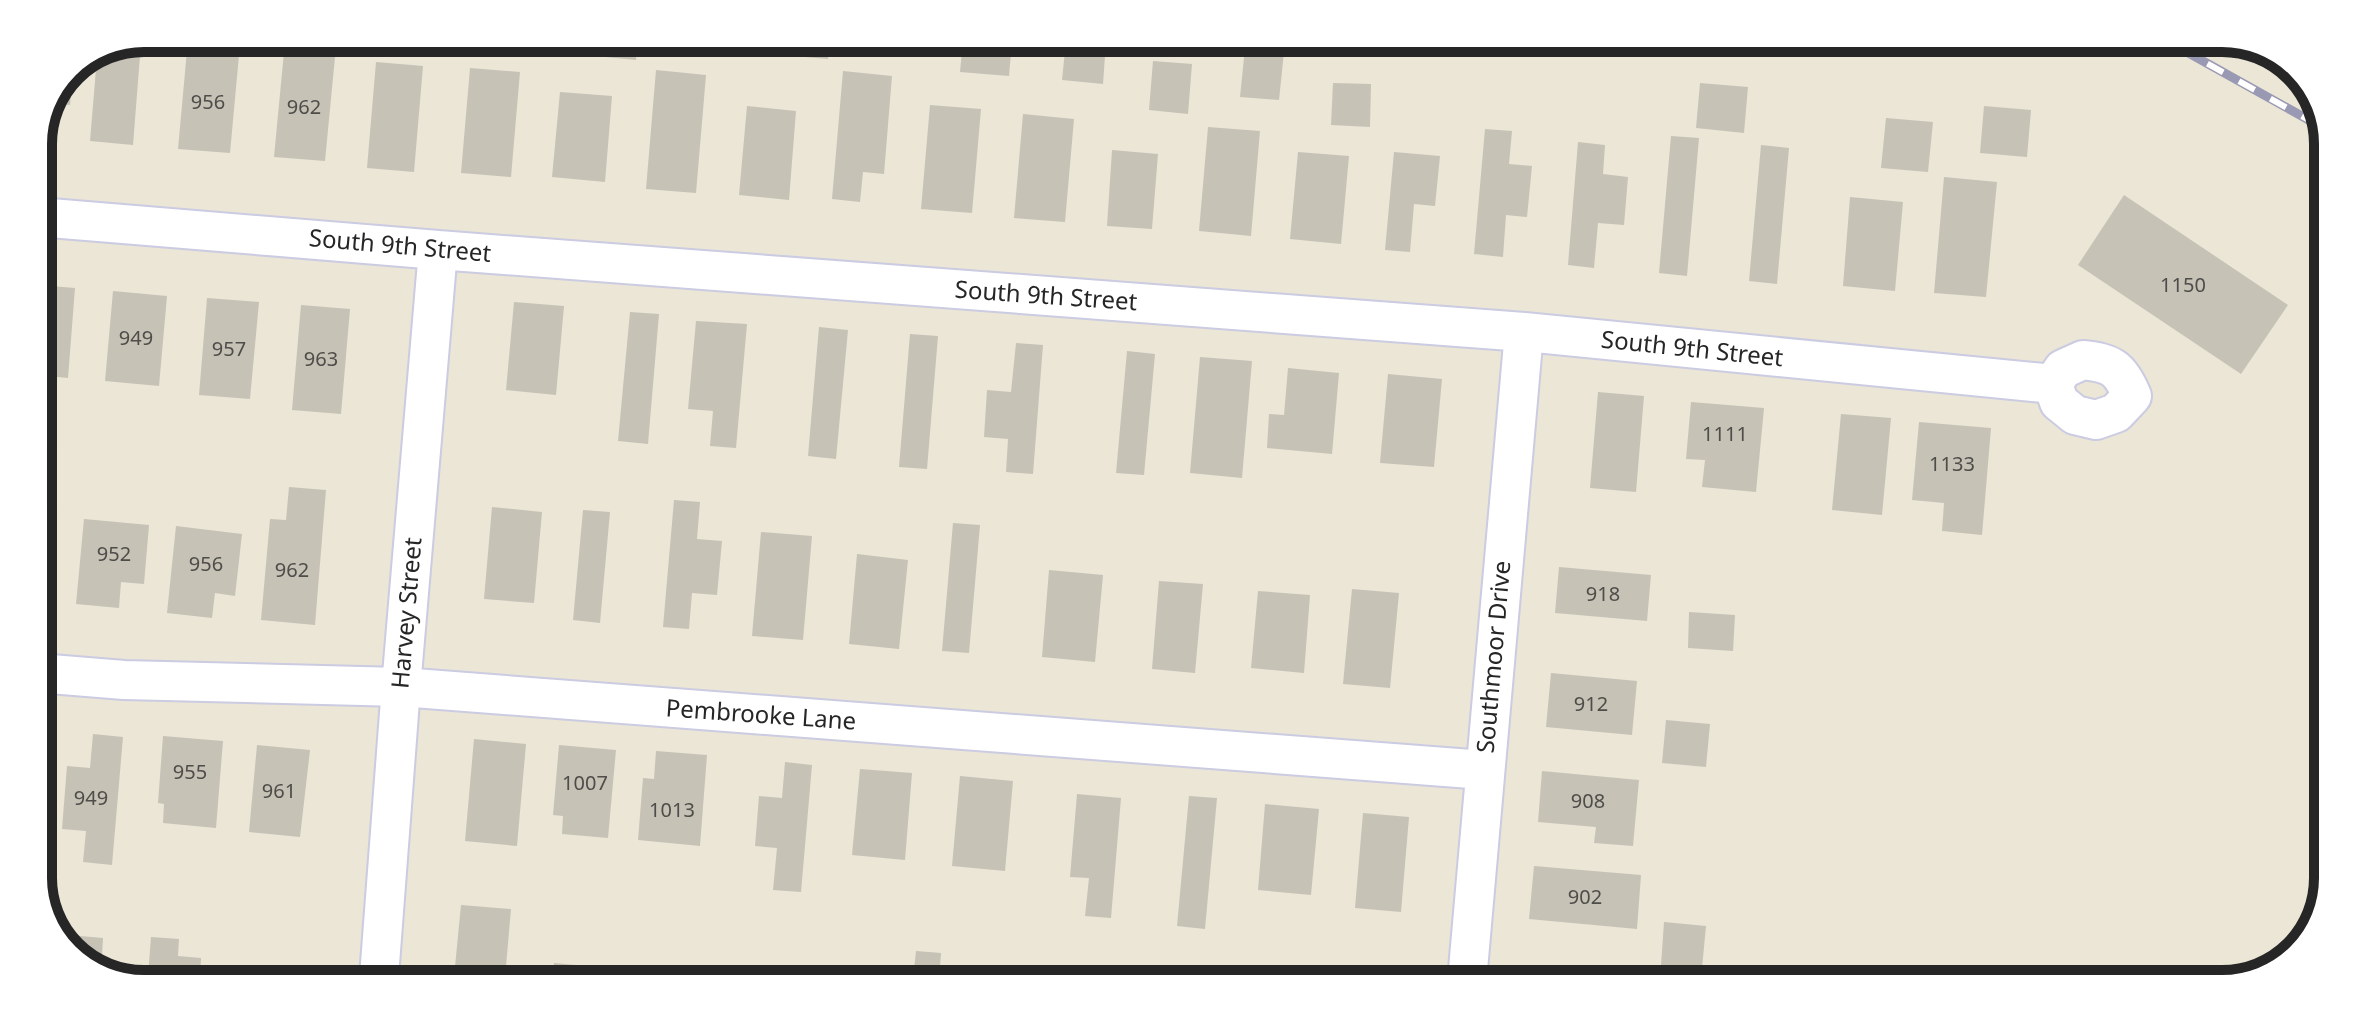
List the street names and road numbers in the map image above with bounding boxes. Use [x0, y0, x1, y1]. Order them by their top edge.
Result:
street label: South 9th Street [308, 220, 493, 269]
street label: South 9th Street [954, 272, 1139, 317]
street label: South 9th Street [1600, 322, 1785, 374]
street label: Harvey Street [382, 535, 429, 690]
street label: Southmoor Drive [1468, 559, 1517, 754]
street label: Pembrooke Lane [665, 690, 857, 737]

